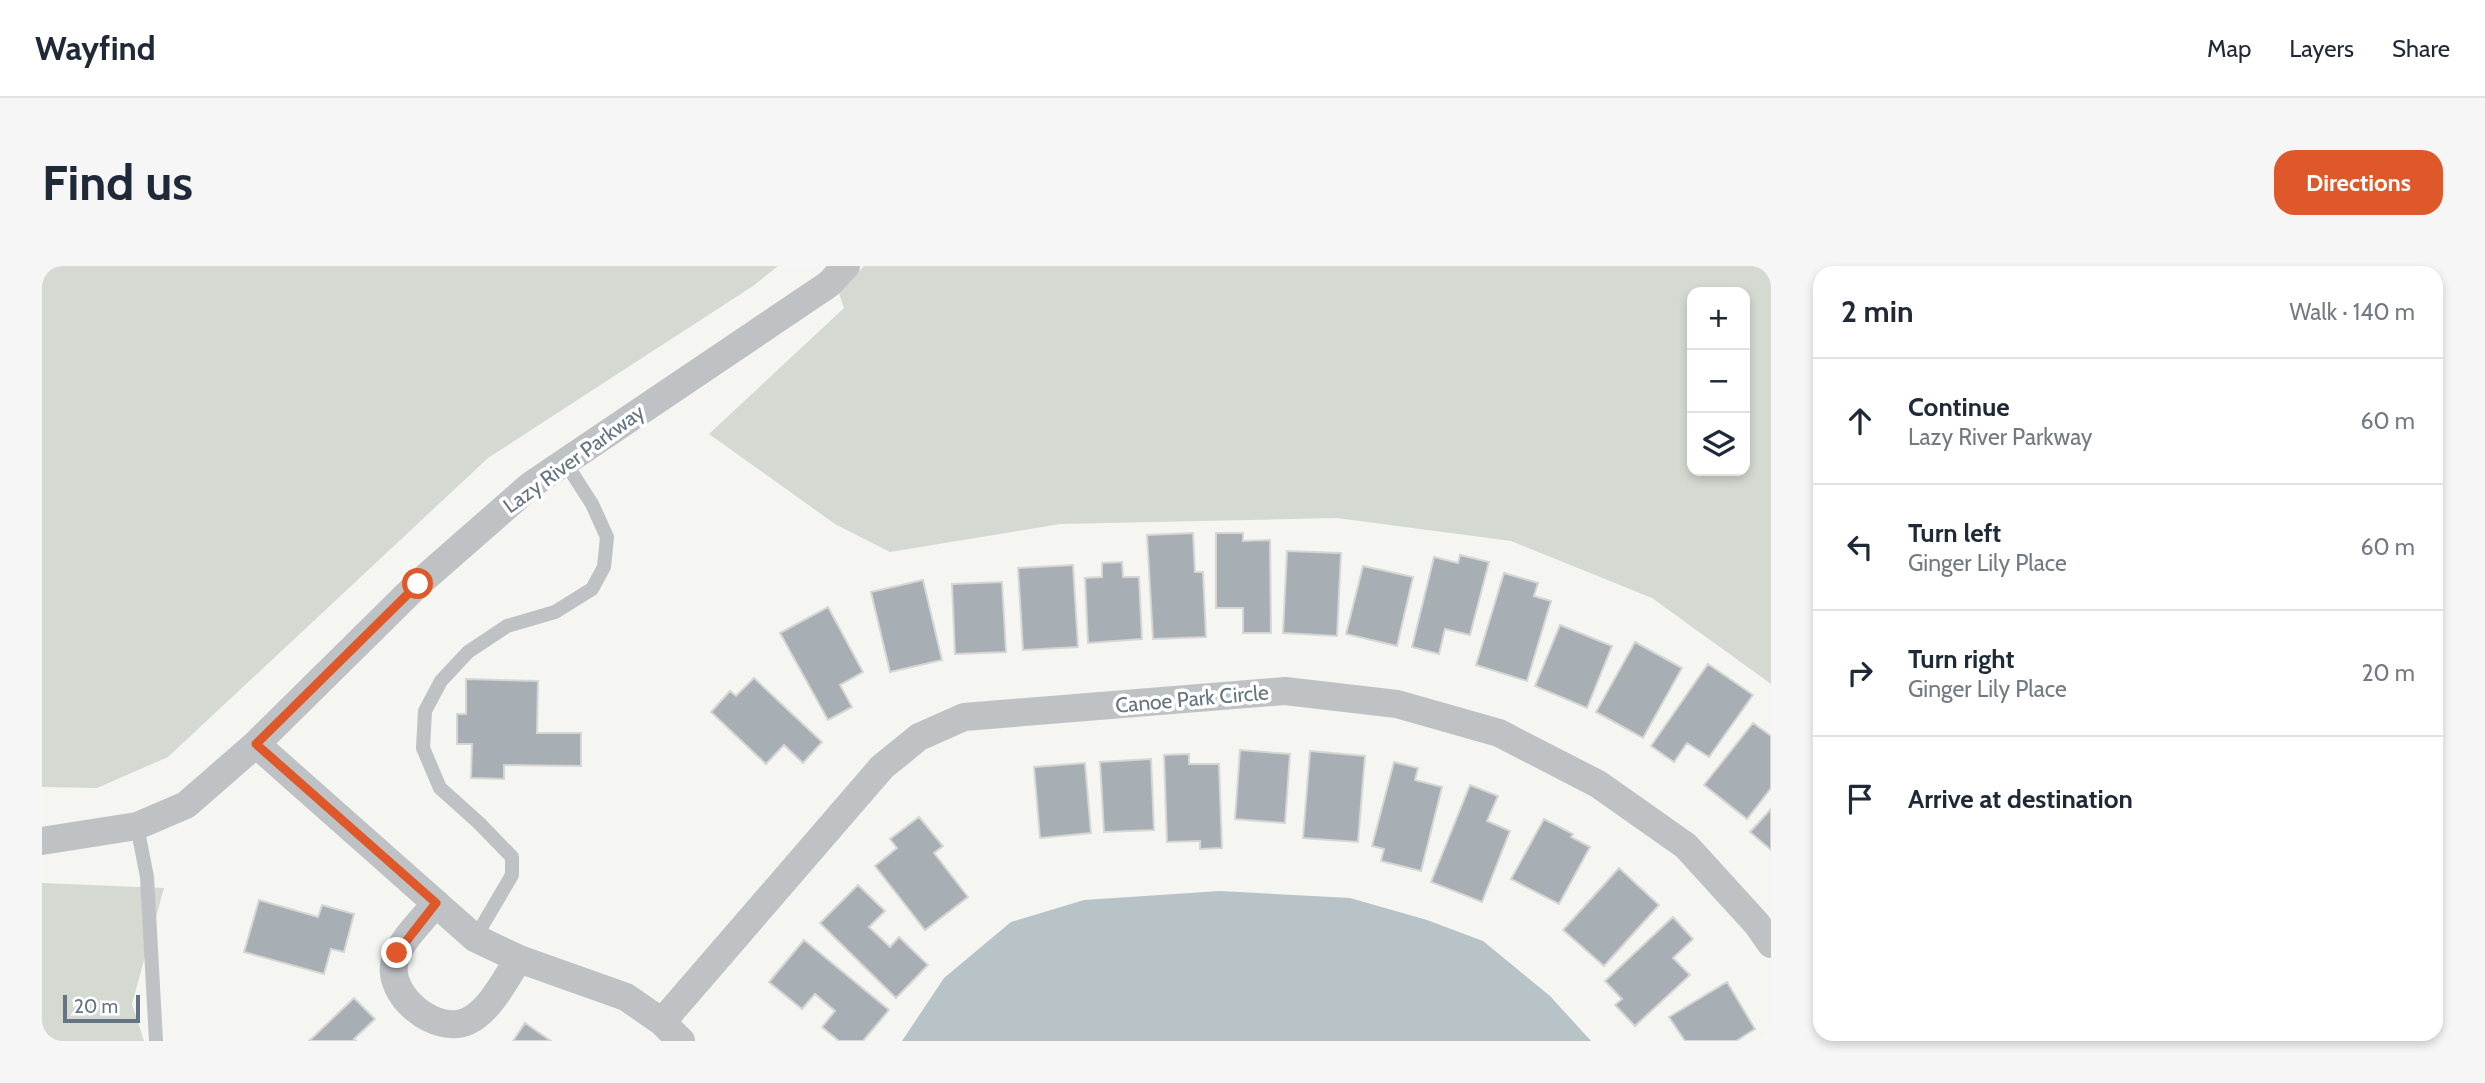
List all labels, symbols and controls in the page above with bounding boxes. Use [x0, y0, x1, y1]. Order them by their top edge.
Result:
text: Wayfind [35, 28, 156, 68]
text: Map [2207, 34, 2251, 63]
text: Layers [2289, 34, 2354, 63]
text: Share [2392, 34, 2450, 63]
button: Directions [2274, 150, 2443, 215]
text: Find us [42, 153, 193, 212]
map controls [1687, 287, 1750, 476]
button: + [1687, 287, 1750, 350]
text: 2 min [1841, 293, 1913, 330]
text: Walk · 140 m [2289, 298, 2415, 326]
button: − [1687, 350, 1750, 413]
text: Continue [1908, 391, 2010, 423]
street label: Lazy River Parkway [498, 399, 649, 518]
icon: ahead [1841, 402, 1879, 440]
text: 60 m [2361, 407, 2415, 435]
button: layers [1687, 413, 1750, 476]
text: Lazy River Parkway [1908, 423, 2092, 451]
text: Turn left [1908, 517, 2001, 549]
icon: left [1841, 528, 1879, 566]
text: 60 m [2361, 533, 2415, 561]
text: Ginger Lily Place [1908, 549, 2067, 577]
route start [402, 568, 433, 599]
text: Turn right [1908, 643, 2014, 675]
icon: right [1841, 654, 1879, 692]
text: 20 m [2362, 659, 2415, 687]
text: Ginger Lily Place [1908, 675, 2067, 703]
street label: Canoe Park Circle [1114, 679, 1270, 718]
icon: arrive [1841, 780, 1879, 818]
text: Arrive at destination [1908, 783, 2133, 815]
route end [381, 937, 412, 968]
scale bar [63, 992, 140, 1024]
text: 20 m [74, 995, 118, 1018]

